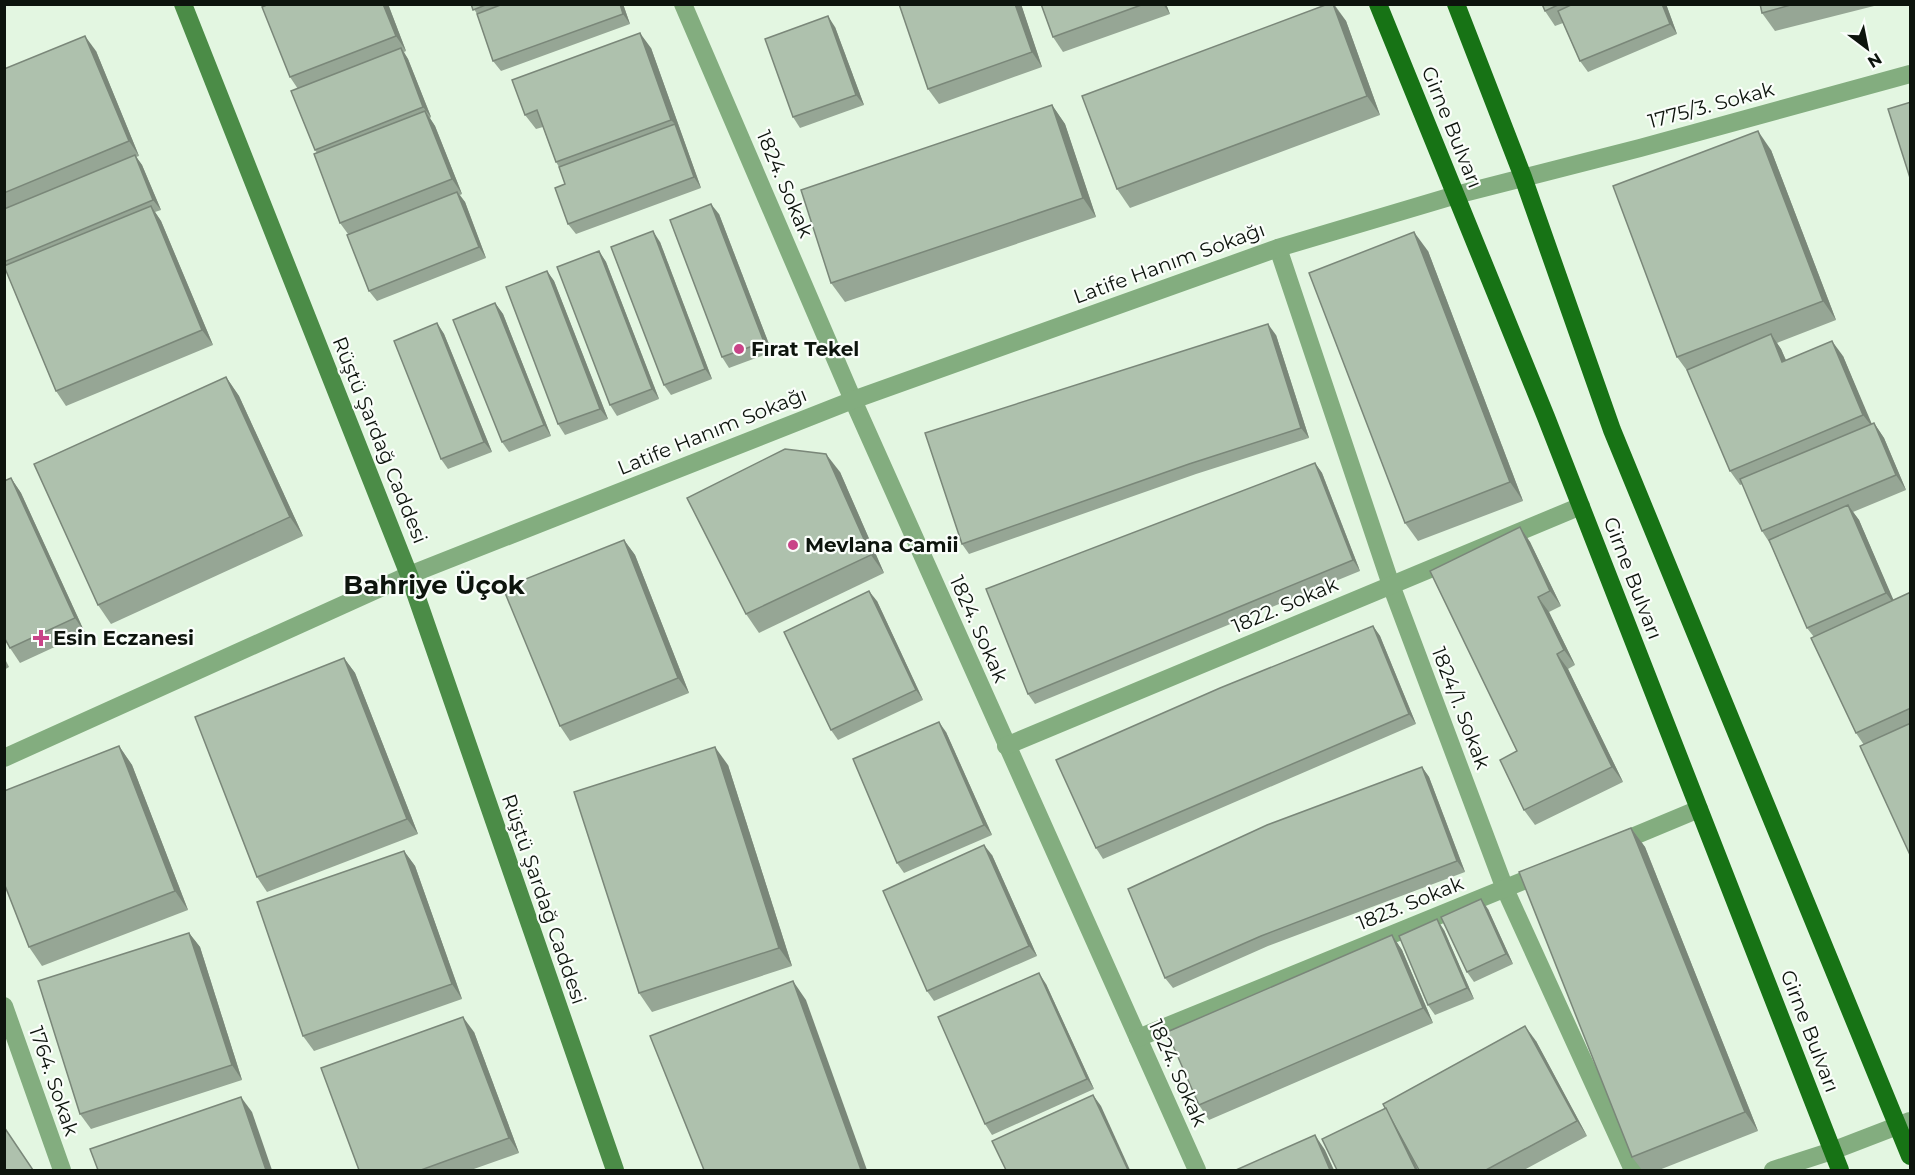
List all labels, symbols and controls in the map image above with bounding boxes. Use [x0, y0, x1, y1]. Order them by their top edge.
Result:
north arrow [1837, 18, 1897, 78]
text: N [1864, 49, 1885, 72]
street label: Girne Bulvarı [1417, 63, 1487, 191]
street label: 1775/3. Sokak [1645, 77, 1777, 133]
street label: 1824. Sokak [752, 127, 818, 241]
street label: Latife Hanım Sokağı [1070, 217, 1268, 309]
street label: Rüştü Şardağ Caddesi [328, 333, 432, 547]
place label: Fırat Tekel [751, 337, 859, 361]
marker: Fırat Tekel [732, 342, 746, 356]
street label: Latife Hanım Sokağı [614, 382, 810, 480]
street label: Girne Bulvarı [1599, 514, 1667, 642]
place label: Mevlana Camii [805, 533, 958, 557]
marker: Mevlana Camii [786, 538, 800, 552]
district label: Bahriye Üçok [343, 569, 526, 601]
street label: 1824. Sokak [945, 572, 1013, 686]
street label: 1822. Sokak [1228, 572, 1342, 638]
place label: Esin Eczanesi [53, 626, 194, 650]
marker: Esin Eczanesi [34, 631, 48, 645]
street label: 1824/1. Sokak [1427, 643, 1495, 773]
street label: Rüştü Şardağ Caddesi [497, 791, 591, 1007]
street label: 1823. Sokak [1353, 871, 1467, 935]
street label: Girne Bulvarı [1776, 967, 1844, 1095]
street label: 1824. Sokak [1144, 1016, 1212, 1130]
street label: 1764. Sokak [24, 1023, 84, 1139]

